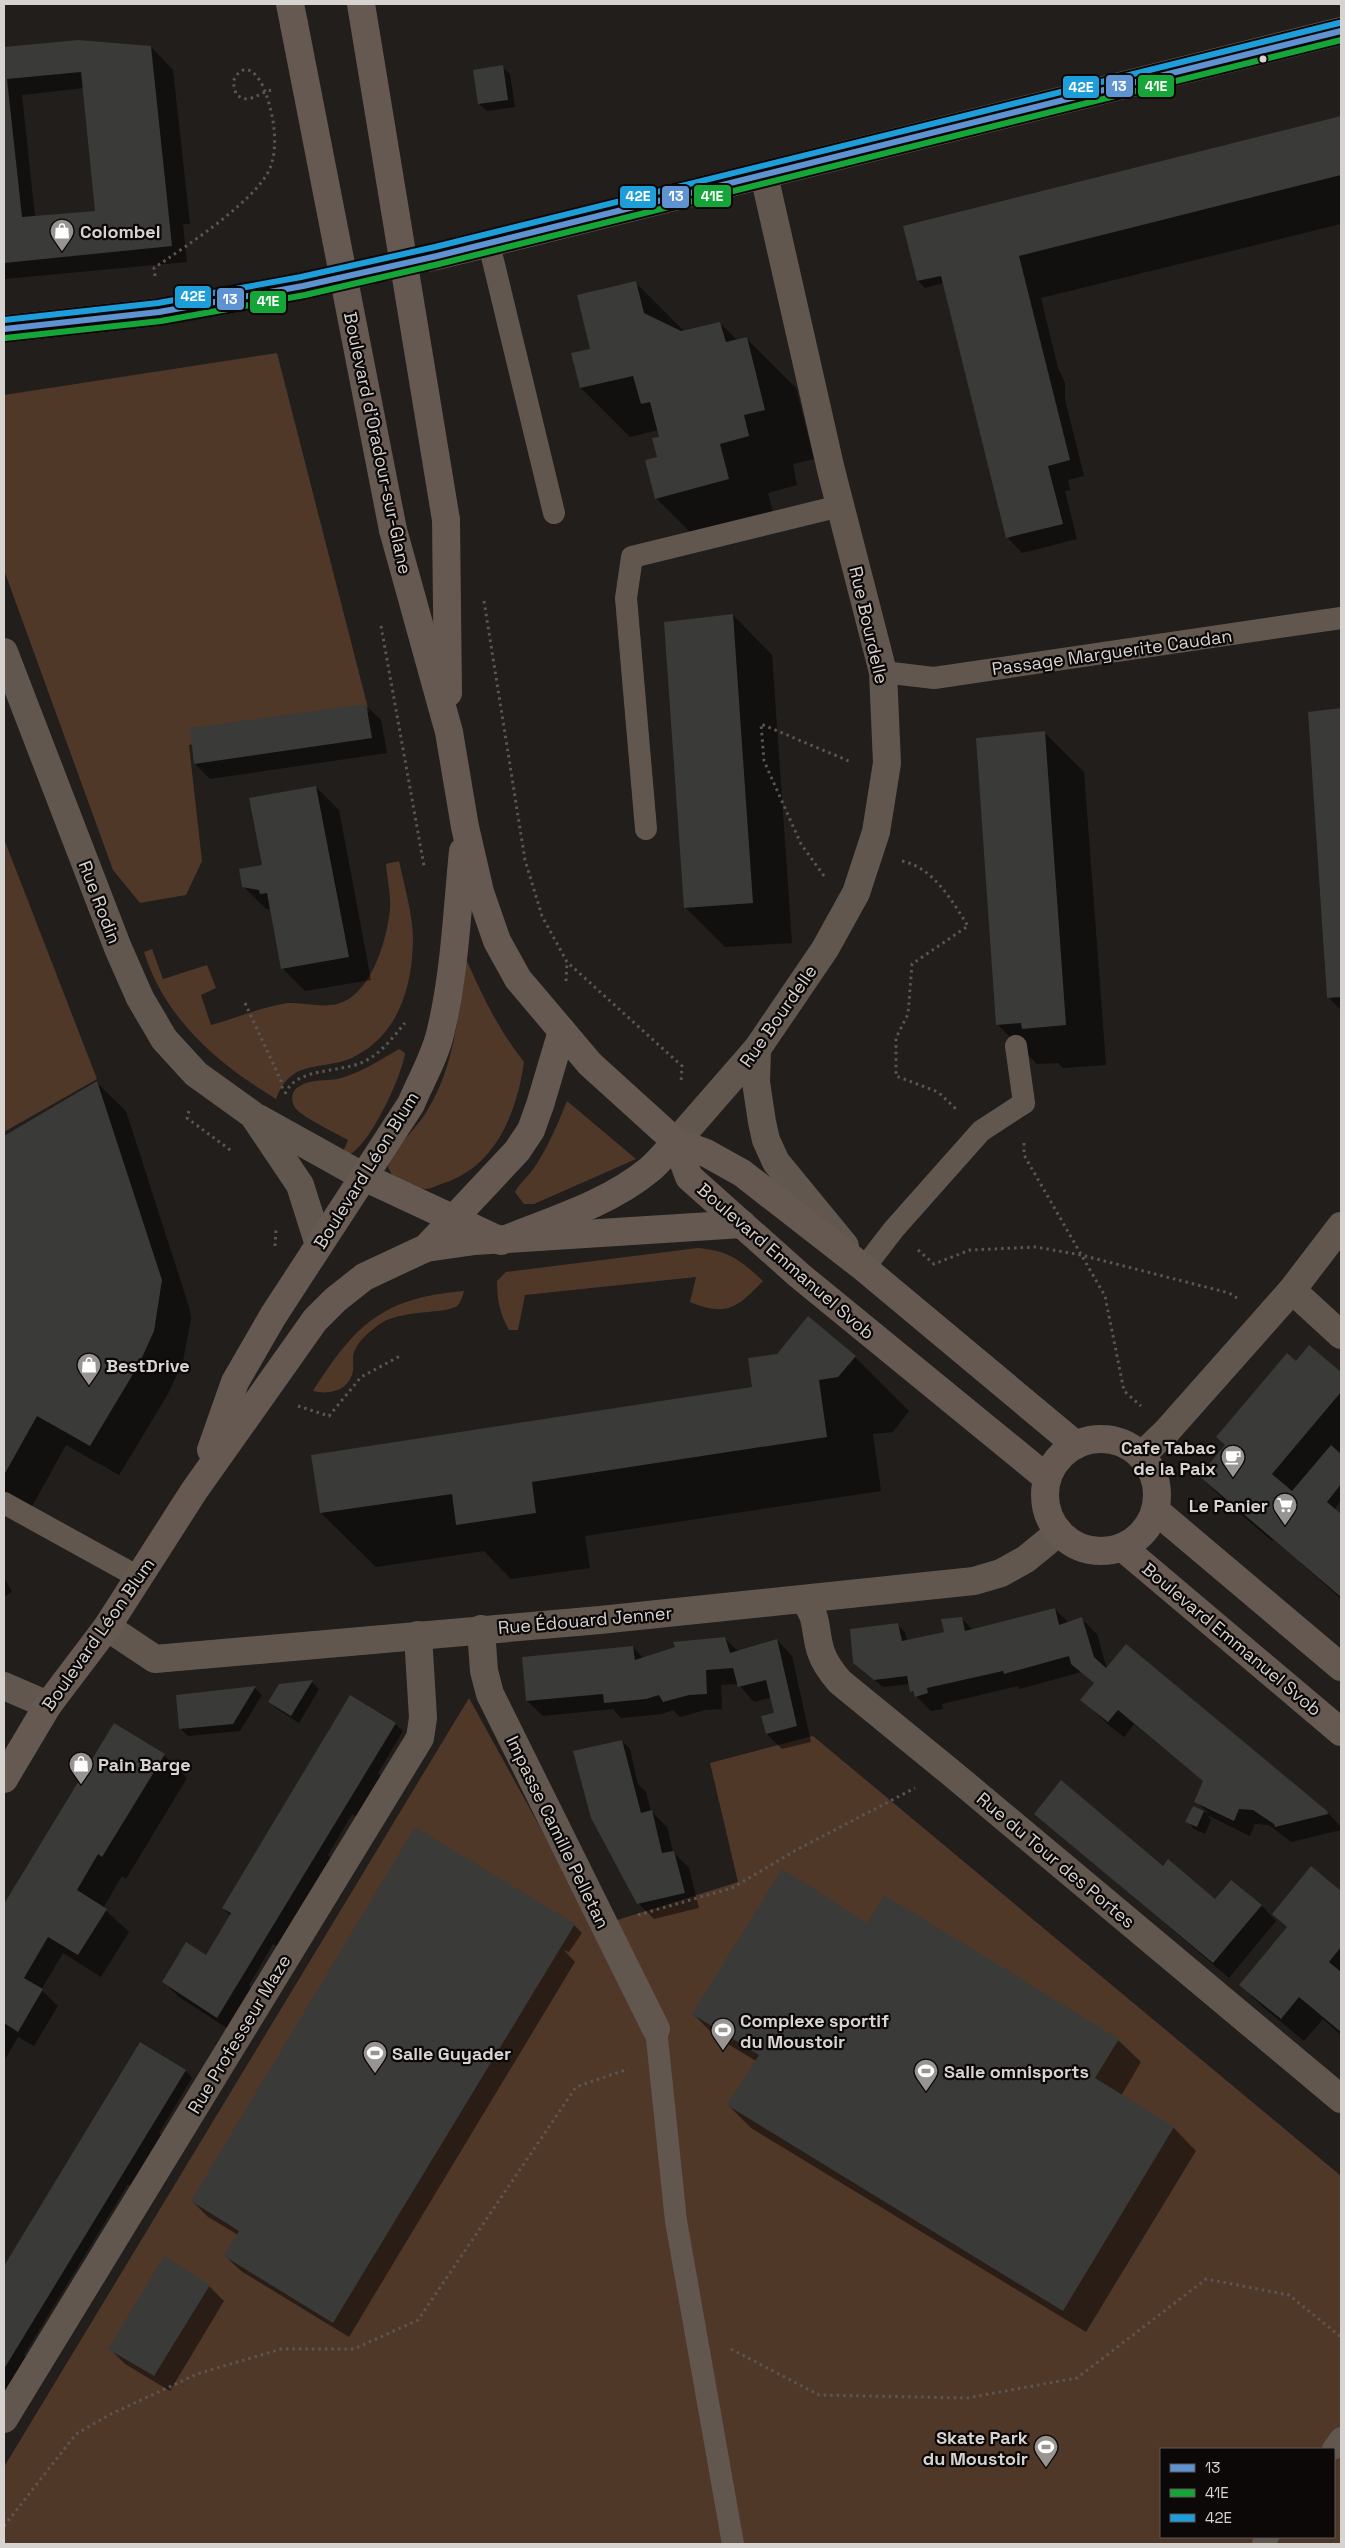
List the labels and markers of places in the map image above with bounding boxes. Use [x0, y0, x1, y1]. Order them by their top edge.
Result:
unlabelled marker [1258, 54, 1268, 64]
shop icon: Colombel [49, 218, 75, 252]
place label: Colombel [80, 220, 160, 243]
shop icon: BestDrive [76, 1352, 102, 1386]
place label: BestDrive [106, 1354, 190, 1377]
place label: Cafe Tabac de la Paix [1121, 1436, 1216, 1480]
cafe icon: Cafe Tabac de la Paix [1220, 1444, 1246, 1478]
supermarket icon: Le Panier [1272, 1492, 1298, 1526]
place label: Le Panier [1189, 1494, 1268, 1517]
shop icon: Pain Barge [68, 1751, 94, 1785]
place label: Pain Barge [98, 1753, 191, 1776]
place label: Complexe sportif du Moustoir [740, 2009, 889, 2053]
sports icon: Complexe sportif du Moustoir [710, 2017, 736, 2051]
sports icon: Salle Guyader [362, 2040, 388, 2074]
place label: Salle Guyader [392, 2042, 511, 2065]
sports icon: Salle omnisports [913, 2058, 939, 2092]
place label: Salle omnisports [944, 2060, 1089, 2083]
place label: Skate Park du Moustoir [923, 2426, 1028, 2470]
sports icon: Skate Park du Moustoir [1033, 2434, 1059, 2468]

